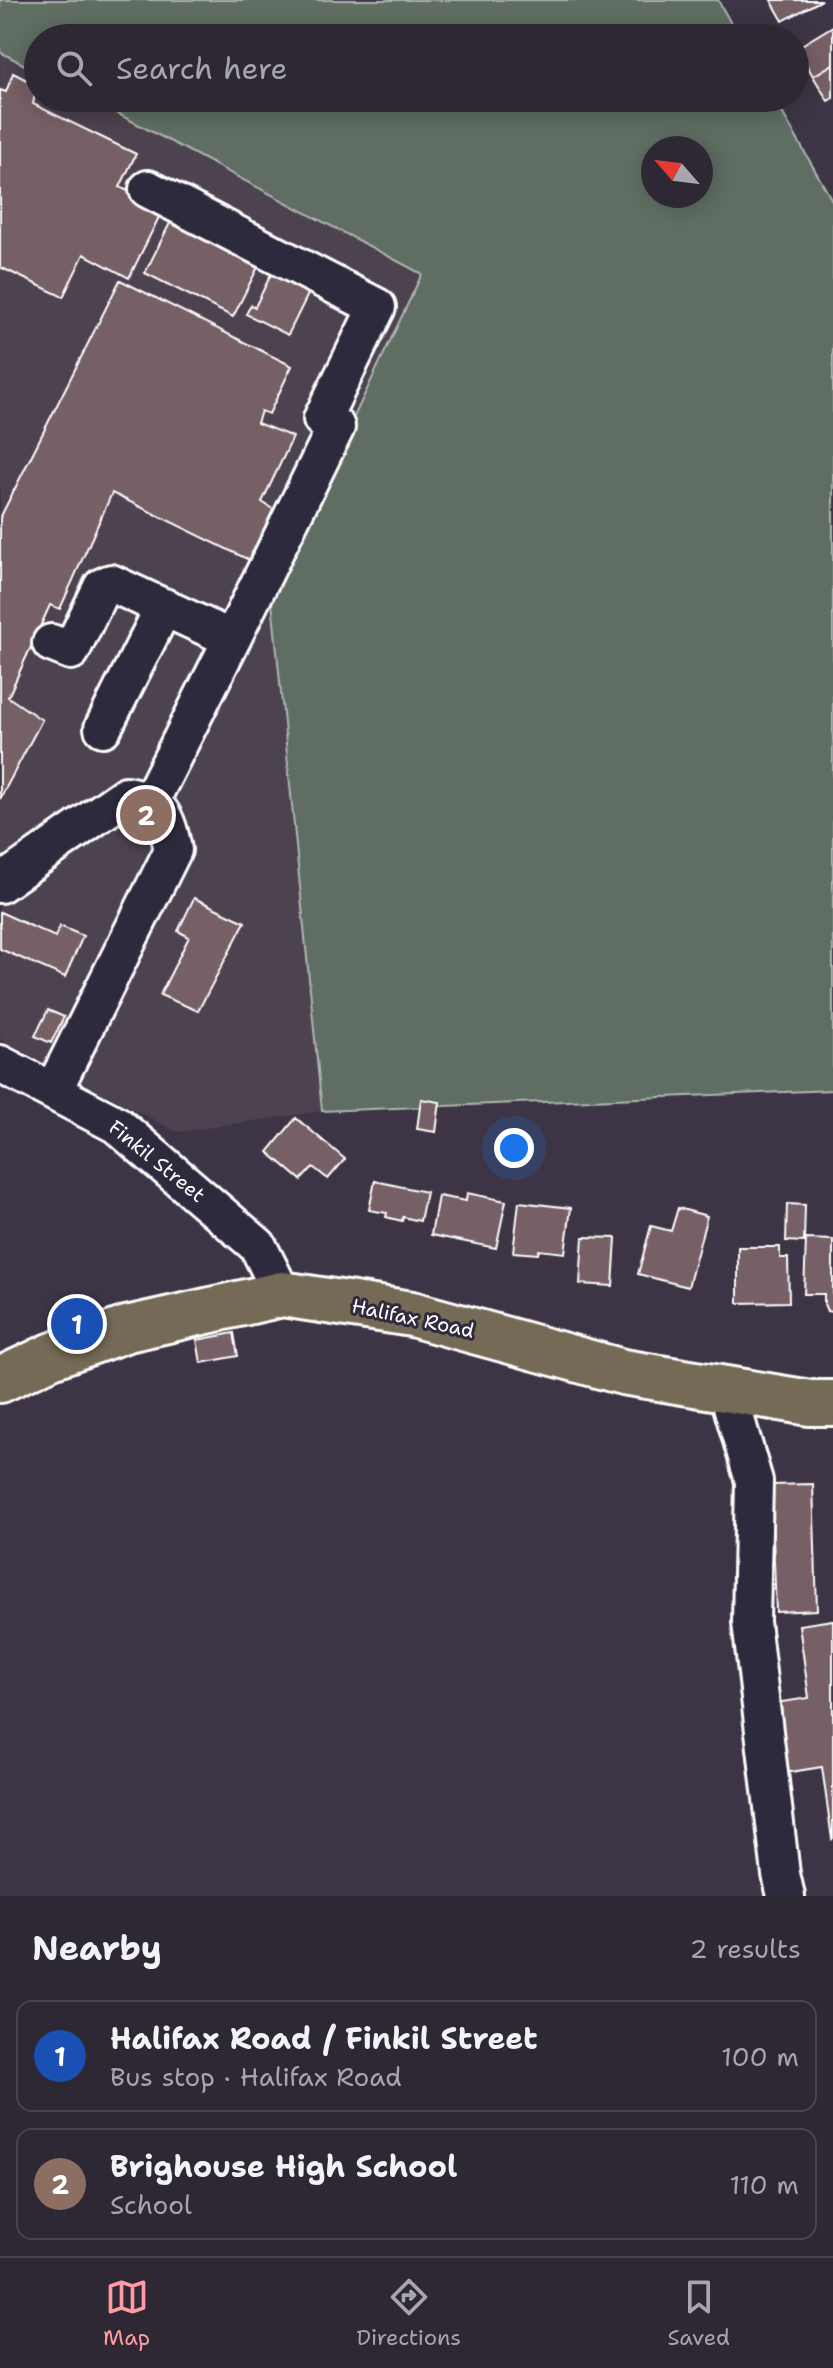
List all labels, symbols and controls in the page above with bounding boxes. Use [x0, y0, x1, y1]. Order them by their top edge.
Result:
search box [24, 24, 809, 112]
icon: search [52, 46, 96, 90]
text: Search here [116, 48, 287, 89]
north arrow [641, 136, 713, 208]
pin: 2 [120, 785, 172, 845]
street label: Finkil Street [103, 1114, 211, 1208]
your location [494, 1128, 534, 1168]
street label: Halifax Road [349, 1292, 477, 1344]
pin: 1 [51, 1294, 103, 1354]
text: Nearby [32, 1925, 162, 1971]
text: 2 results [689, 1931, 801, 1966]
text: Halifax Road / Finkil Street [110, 2018, 538, 2059]
text: 1 [54, 2039, 66, 2074]
text: 100 m [721, 2039, 799, 2074]
text: Bus stop · Halifax Road [110, 2059, 402, 2094]
text: Brighouse High School [110, 2146, 457, 2187]
text: 2 [51, 2167, 69, 2202]
text: 110 m [729, 2167, 799, 2202]
text: School [110, 2187, 192, 2222]
tab: Map [103, 2275, 150, 2352]
tab: Directions [356, 2275, 461, 2352]
tab: Saved [667, 2275, 730, 2352]

